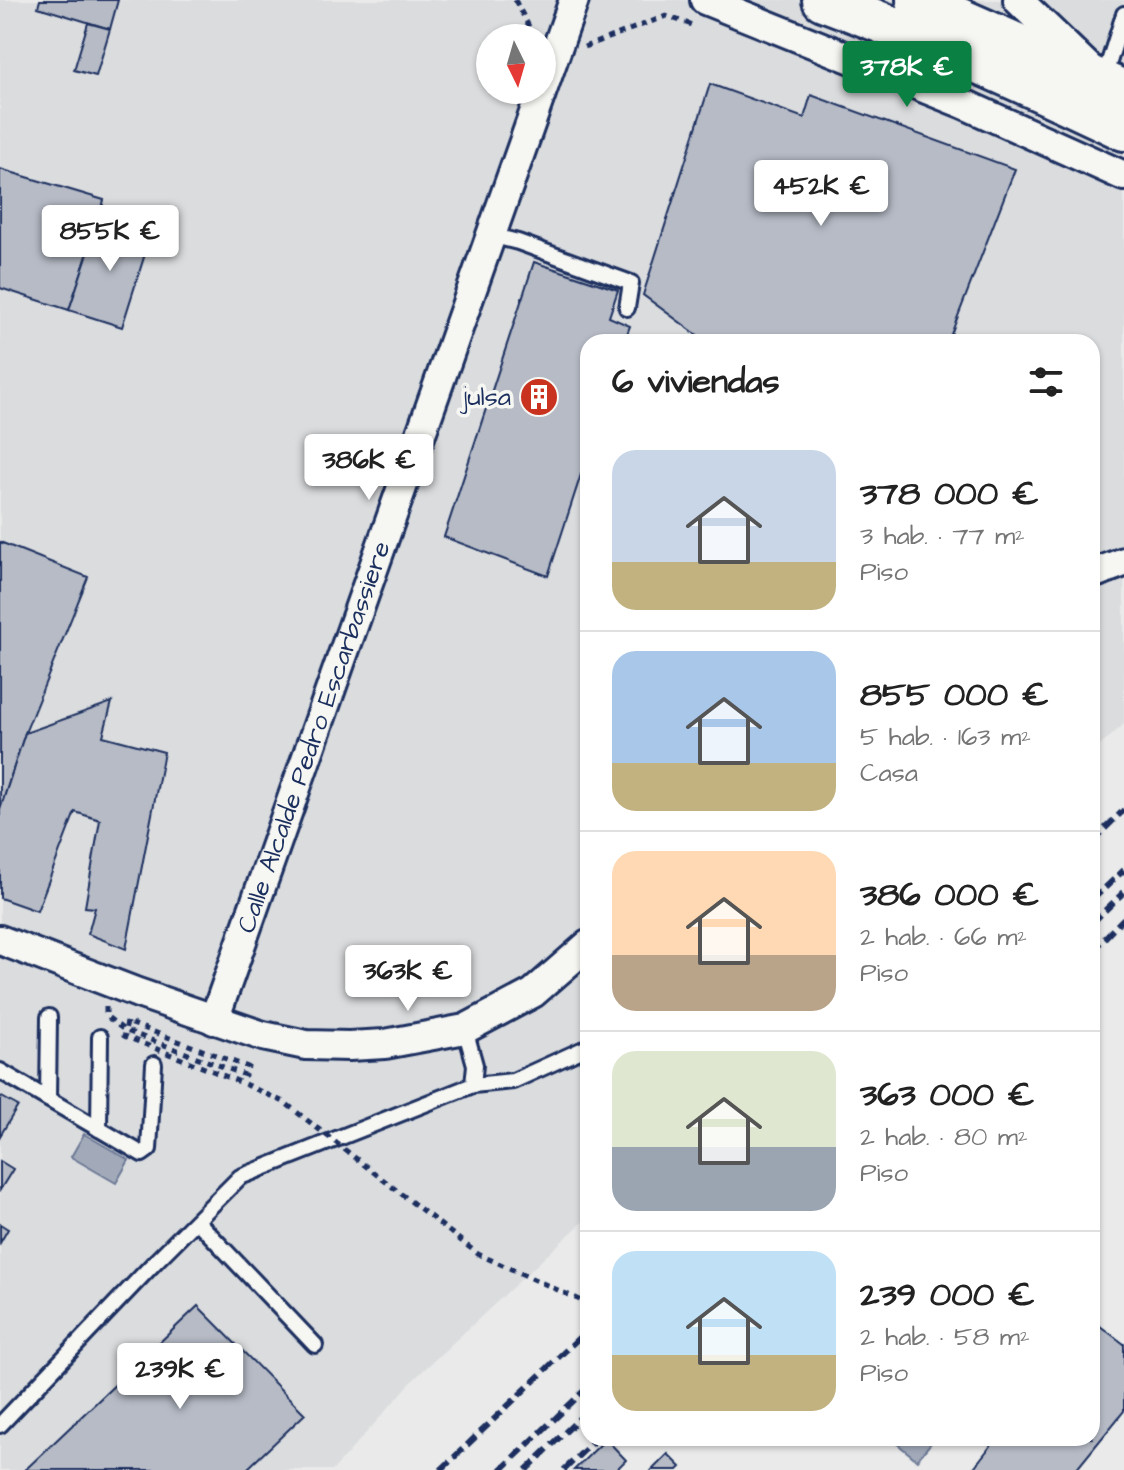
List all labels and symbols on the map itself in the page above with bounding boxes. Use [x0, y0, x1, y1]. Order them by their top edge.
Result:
north arrow [476, 24, 556, 104]
pin: 378K € [842, 41, 972, 109]
pin: 452K € [756, 160, 886, 228]
pin: 855K € [45, 205, 175, 273]
building icon: julsa [518, 376, 560, 418]
place label: julsa [460, 379, 511, 415]
pin: 386K € [304, 434, 434, 502]
street label: Calle Alcalde Pedro Escarbassiere [228, 536, 400, 938]
pin: 363K € [343, 945, 473, 1013]
pin: 239K € [115, 1343, 245, 1411]

